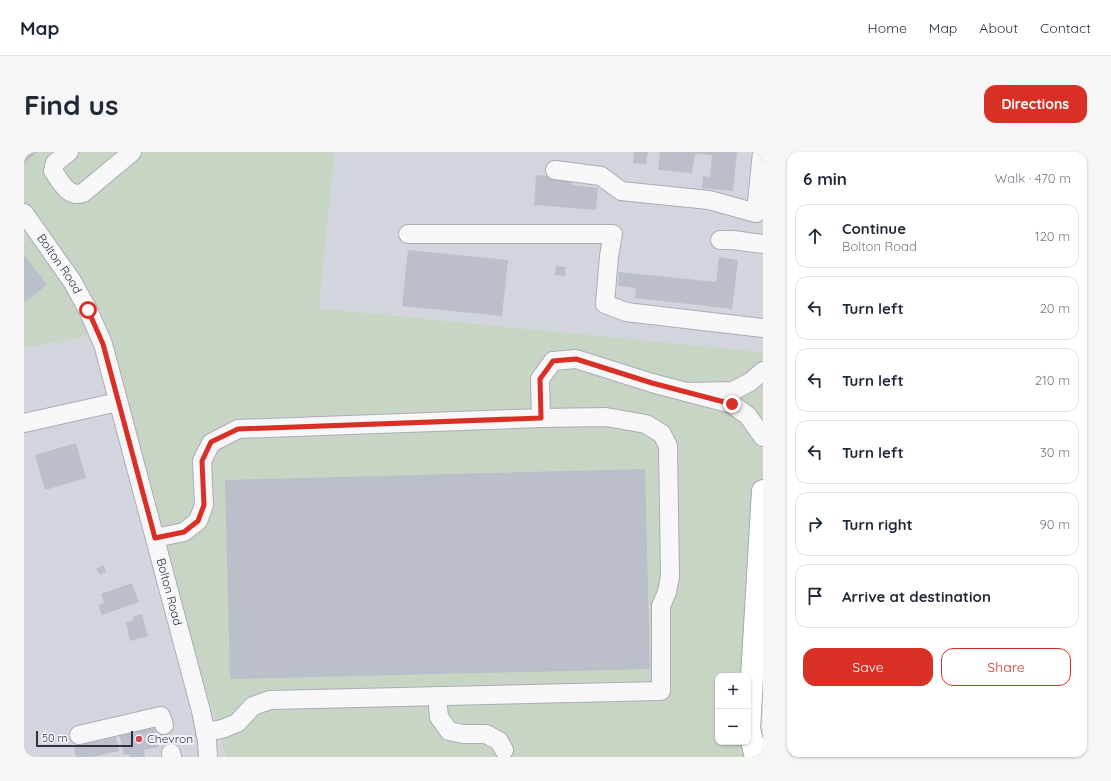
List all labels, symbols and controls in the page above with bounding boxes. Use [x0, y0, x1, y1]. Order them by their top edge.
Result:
text: Map [20, 16, 59, 40]
text: Home [868, 19, 907, 37]
text: Map [929, 19, 957, 37]
text: About [979, 19, 1018, 37]
text: Contact [1040, 19, 1091, 37]
button: Directions [984, 85, 1087, 123]
text: Find us [24, 87, 118, 122]
text: 6 min [803, 168, 847, 189]
text: Walk · 470 m [995, 170, 1071, 186]
text: Continue [842, 219, 906, 238]
icon: ahead [804, 225, 826, 247]
text: 120 m [1035, 228, 1070, 244]
street label: Bolton Road [34, 231, 85, 296]
text: Bolton Road [842, 238, 917, 254]
icon: left [804, 297, 826, 319]
text: Turn left [842, 299, 904, 318]
text: 20 m [1040, 300, 1070, 316]
route start [79, 301, 97, 319]
icon: left [804, 369, 826, 391]
text: Turn left [842, 371, 904, 390]
text: 210 m [1035, 372, 1070, 388]
route end [723, 395, 741, 413]
icon: left [804, 441, 826, 463]
text: Turn left [842, 443, 904, 462]
text: 30 m [1040, 444, 1070, 460]
icon: right [804, 513, 826, 535]
text: Turn right [842, 515, 913, 534]
text: 90 m [1040, 516, 1070, 532]
street label: Bolton Road [153, 556, 186, 627]
icon: arrive [804, 585, 826, 607]
text: Arrive at destination [842, 587, 991, 606]
button: Save [803, 648, 933, 686]
button: Share [941, 648, 1071, 686]
map controls [715, 673, 751, 745]
button: + [715, 673, 751, 709]
button: − [715, 709, 751, 745]
scale bar [36, 729, 133, 748]
text: 50 m [42, 731, 68, 745]
place label: Chevron [147, 731, 193, 746]
marker: Chevron [134, 734, 144, 744]

